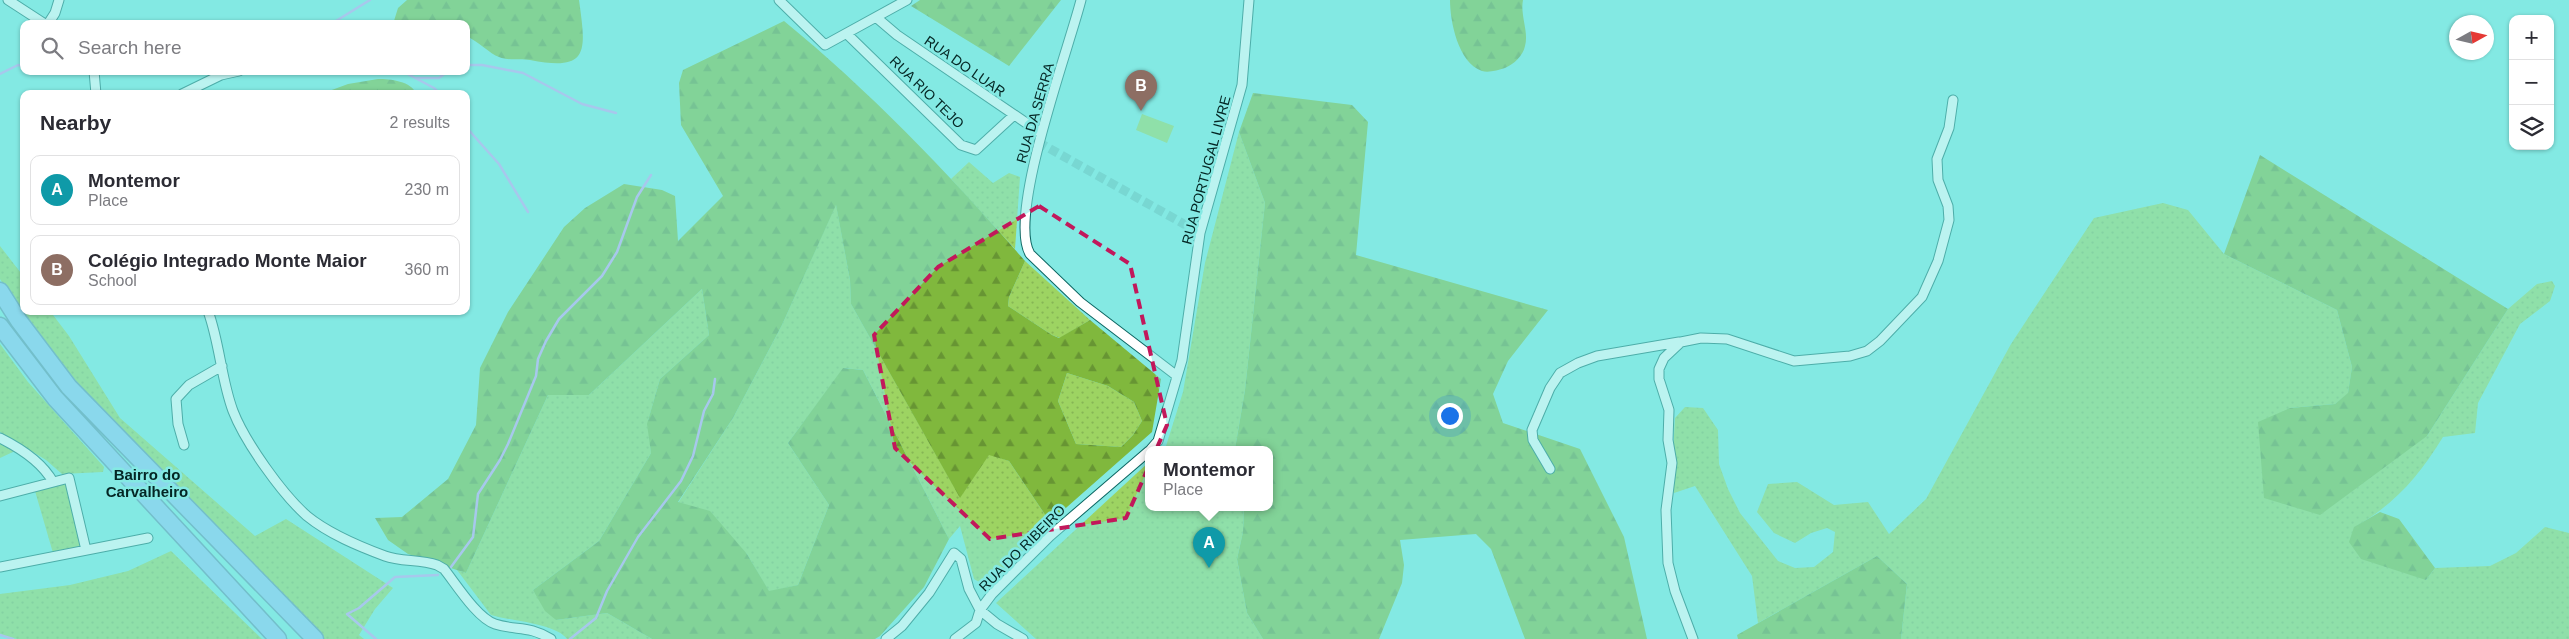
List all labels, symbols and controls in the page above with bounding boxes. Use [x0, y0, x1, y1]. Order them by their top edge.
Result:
north arrow [2449, 15, 2494, 60]
map controls [2509, 15, 2554, 150]
button: + [2509, 15, 2554, 60]
search box [20, 20, 470, 75]
street label: RUA DO LUAR [922, 32, 1008, 100]
icon: search [38, 34, 66, 62]
text: Search here [78, 37, 182, 58]
street label: RUA RIO TEJO [887, 53, 968, 132]
street label: RUA DA SERRA [1013, 60, 1057, 165]
button: − [2509, 60, 2554, 105]
pin: B [1125, 70, 1157, 111]
street label: RUA PORTUGAL LIVRE [1178, 94, 1234, 246]
button: layers [2509, 105, 2554, 150]
text: Nearby [40, 111, 111, 134]
text: 2 results [390, 114, 450, 131]
text: Montemor [88, 170, 180, 191]
text: A [51, 181, 63, 198]
text: 230 m [405, 181, 449, 198]
text: Place [88, 192, 128, 209]
text: Colégio Integrado Monte Maior [88, 250, 367, 271]
text: B [51, 261, 63, 278]
text: 360 m [405, 261, 449, 278]
text: School [88, 272, 137, 289]
your location [1437, 403, 1463, 429]
popup [1145, 446, 1273, 511]
text: Montemor [1163, 459, 1255, 480]
district label: Bairro do Carvalheiro [106, 466, 188, 500]
text: Place [1163, 481, 1203, 498]
street label: RUA DO RIBEIRO [976, 502, 1068, 594]
pin: A [1193, 527, 1225, 568]

